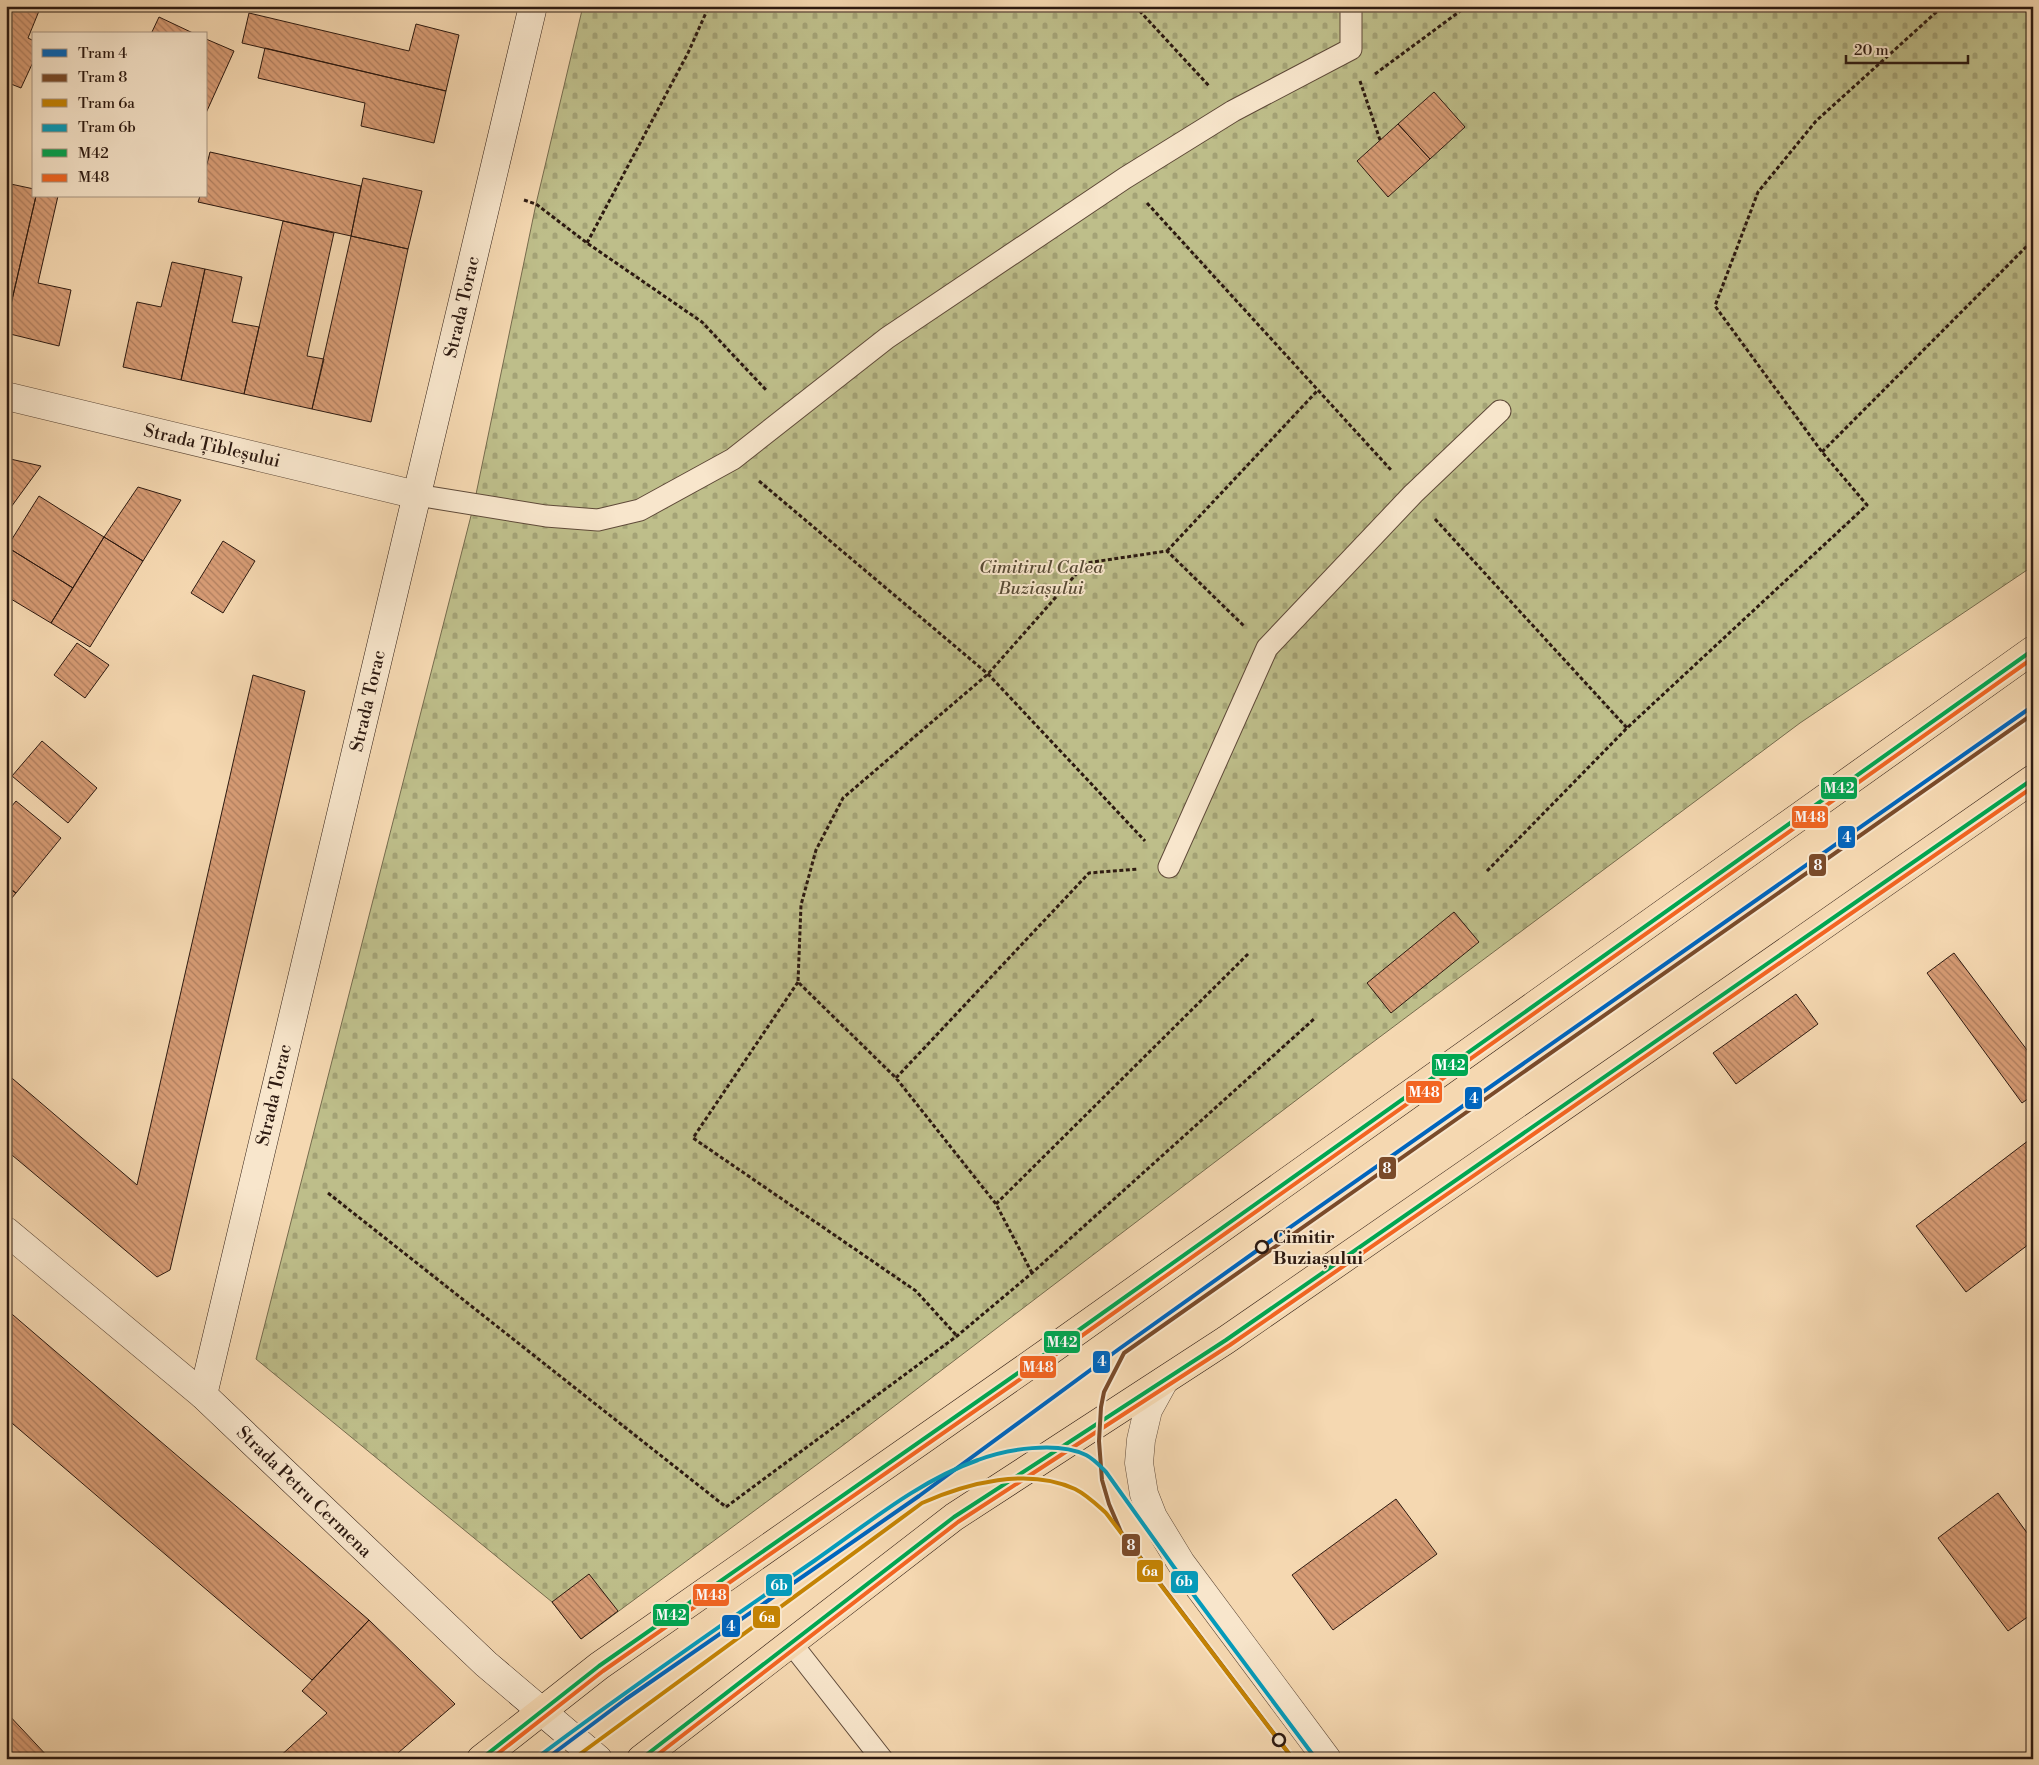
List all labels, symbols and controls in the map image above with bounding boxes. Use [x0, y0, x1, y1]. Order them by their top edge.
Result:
legend [32, 32, 208, 198]
scale bar [1846, 32, 1969, 64]
text: 20 m [1854, 41, 1889, 60]
text: Tram 4 [78, 44, 127, 63]
text: Tram 8 [78, 68, 127, 87]
text: Tram 6a [78, 94, 135, 113]
text: Tram 6b [78, 118, 136, 137]
text: M42 [78, 144, 109, 163]
text: M48 [78, 168, 109, 187]
street label: Strada Torac [439, 254, 485, 360]
street label: Strada Țibleșului [141, 419, 283, 473]
park label: Cimitirul Calea Buziașului [979, 556, 1104, 600]
street label: Strada Torac [345, 648, 391, 754]
line badge: M42 [1820, 776, 1858, 800]
text: M42 [1823, 780, 1855, 798]
line badge: M48 [1791, 805, 1829, 829]
text: M48 [1794, 809, 1826, 827]
line badge: 4 [1837, 825, 1856, 849]
text: 4 [1842, 829, 1852, 847]
line badge: 8 [1808, 853, 1827, 877]
text: 8 [1814, 857, 1823, 875]
street label: Strada Torac [251, 1042, 297, 1148]
line badge: M42 [1431, 1053, 1469, 1077]
text: M42 [1434, 1057, 1466, 1075]
line badge: M48 [1405, 1080, 1443, 1104]
text: M48 [1408, 1084, 1440, 1102]
line badge: 4 [1464, 1086, 1483, 1110]
text: 4 [1469, 1090, 1479, 1108]
line badge: 8 [1378, 1156, 1397, 1180]
text: 8 [1383, 1160, 1392, 1178]
place label: Cimitir Buziașului [1273, 1226, 1363, 1270]
marker: Cimitir Buziașului [1255, 1240, 1269, 1254]
line badge: M42 [1043, 1330, 1081, 1354]
text: M42 [1046, 1334, 1078, 1352]
line badge: 4 [1092, 1350, 1111, 1374]
text: 4 [1097, 1353, 1107, 1371]
line badge: M48 [1019, 1355, 1057, 1379]
text: M48 [1022, 1359, 1054, 1377]
street label: Strada Petru Cermena [231, 1421, 377, 1563]
line badge: 8 [1121, 1533, 1141, 1557]
text: 8 [1127, 1537, 1136, 1555]
line badge: 6a [1136, 1559, 1164, 1583]
text: 6a [1142, 1563, 1159, 1581]
line badge: 6b [1170, 1570, 1199, 1594]
line badge: 6b [765, 1573, 793, 1597]
text: 6b [1175, 1573, 1193, 1591]
text: 6b [770, 1577, 788, 1595]
line badge: M48 [692, 1583, 730, 1607]
text: M48 [695, 1587, 727, 1605]
line badge: M42 [652, 1603, 690, 1627]
line badge: 6a [752, 1605, 781, 1629]
text: M42 [655, 1607, 687, 1625]
text: 6a [759, 1609, 776, 1627]
line badge: 4 [721, 1614, 741, 1638]
text: 4 [726, 1618, 736, 1636]
unlabelled marker [1272, 1733, 1286, 1747]

